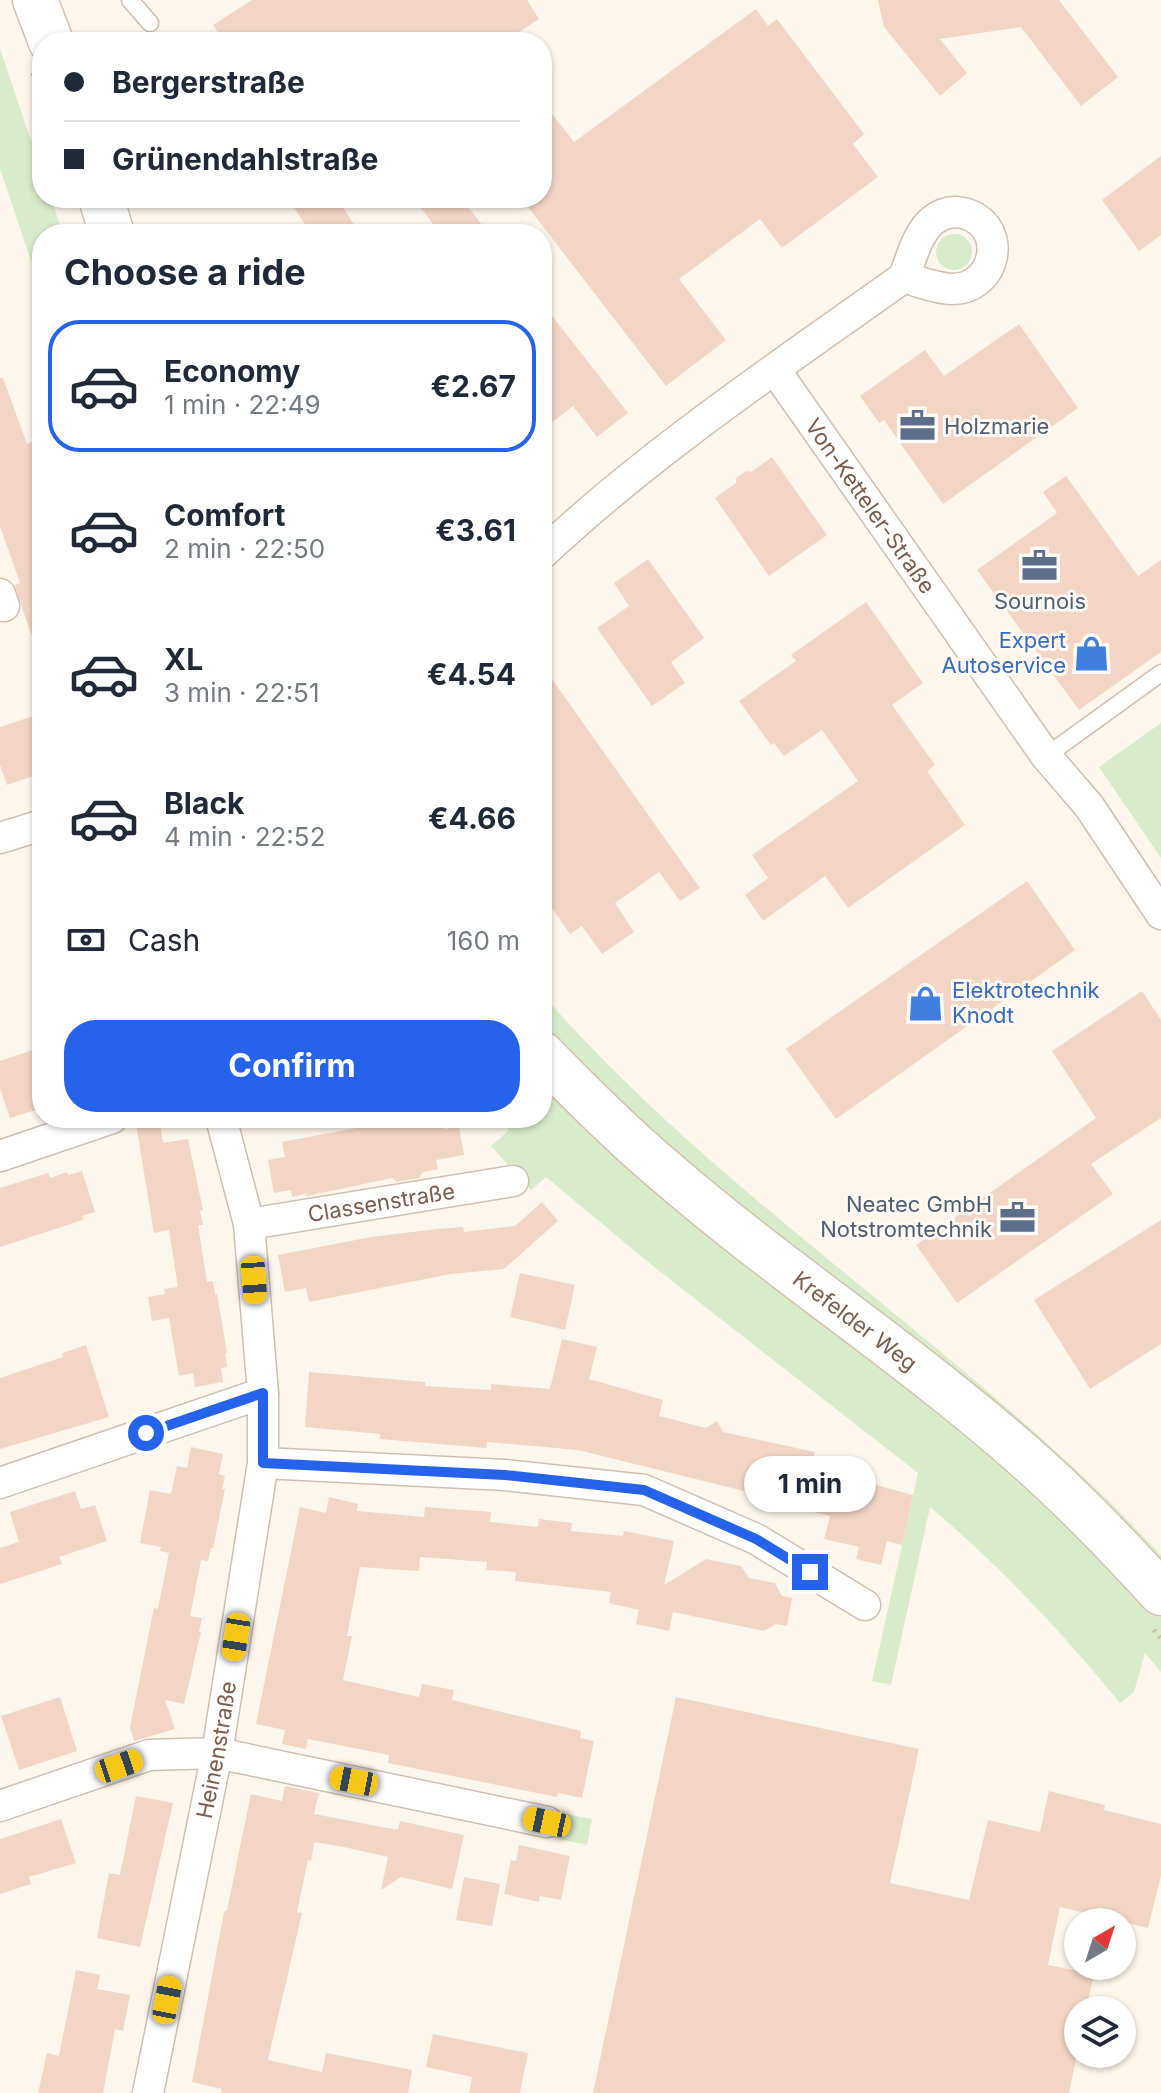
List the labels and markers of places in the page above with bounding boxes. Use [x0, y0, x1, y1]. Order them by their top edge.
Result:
office icon: Holzmarie [899, 407, 937, 445]
place label: Holzmarie [944, 413, 1049, 439]
office icon: Sournois [1021, 546, 1059, 584]
place label: Sournois [994, 588, 1086, 614]
place label: Expert Autoservice [941, 627, 1066, 678]
shop icon: Expert Autoservice [1073, 634, 1111, 672]
place label: Elektrotechnik Knodt [952, 977, 1100, 1028]
shop icon: Elektrotechnik Knodt [907, 984, 945, 1022]
place label: Neatec GmbH Notstromtechnik [820, 1191, 992, 1242]
office icon: Neatec GmbH Notstromtechnik [999, 1198, 1037, 1236]

